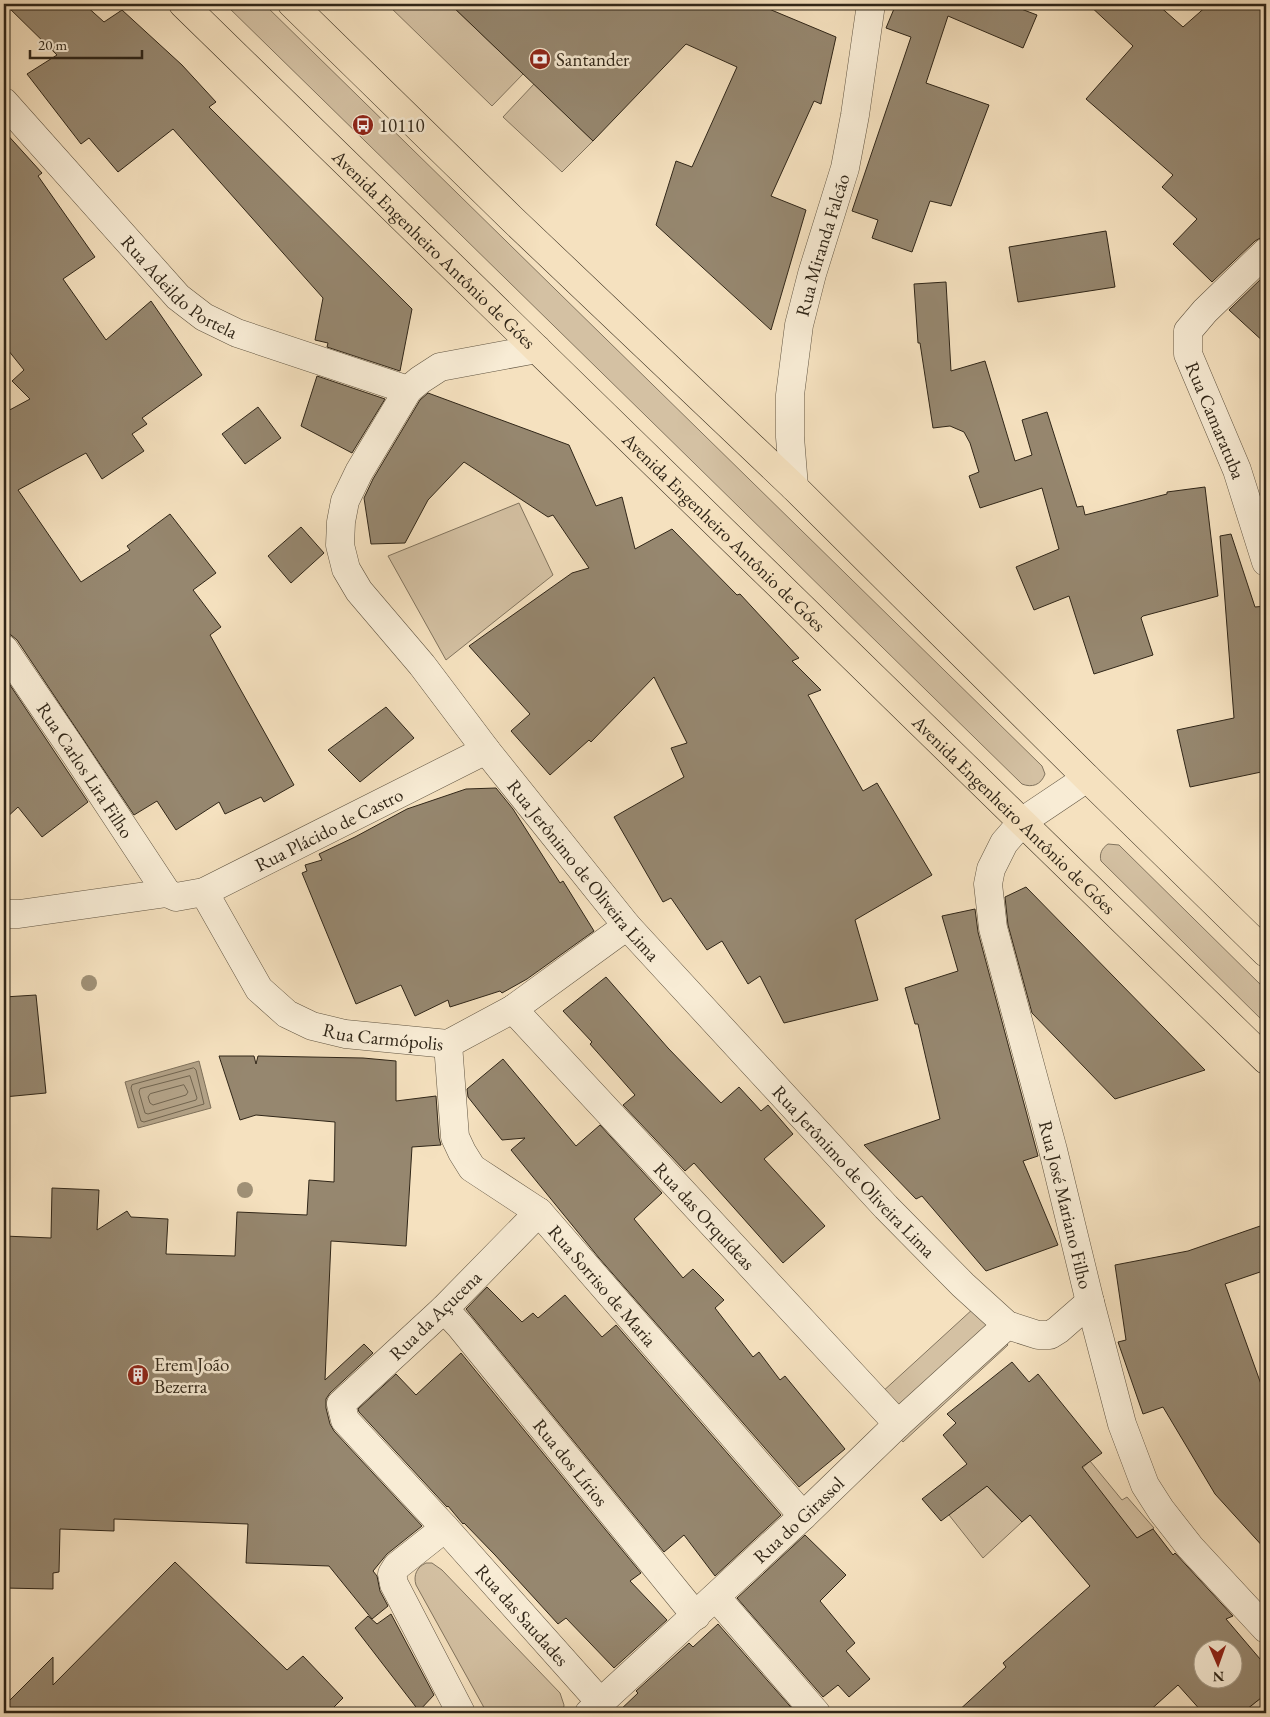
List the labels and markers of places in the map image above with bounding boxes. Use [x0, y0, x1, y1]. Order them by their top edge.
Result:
bank icon: Santander [528, 47, 552, 71]
place label: Santander [556, 47, 630, 72]
bus stop icon: 10110 [351, 113, 375, 137]
place label: 10110 [379, 113, 425, 138]
place label: Erem João Bezerra [154, 1352, 230, 1399]
building icon: Erem João Bezerra [126, 1363, 150, 1387]

